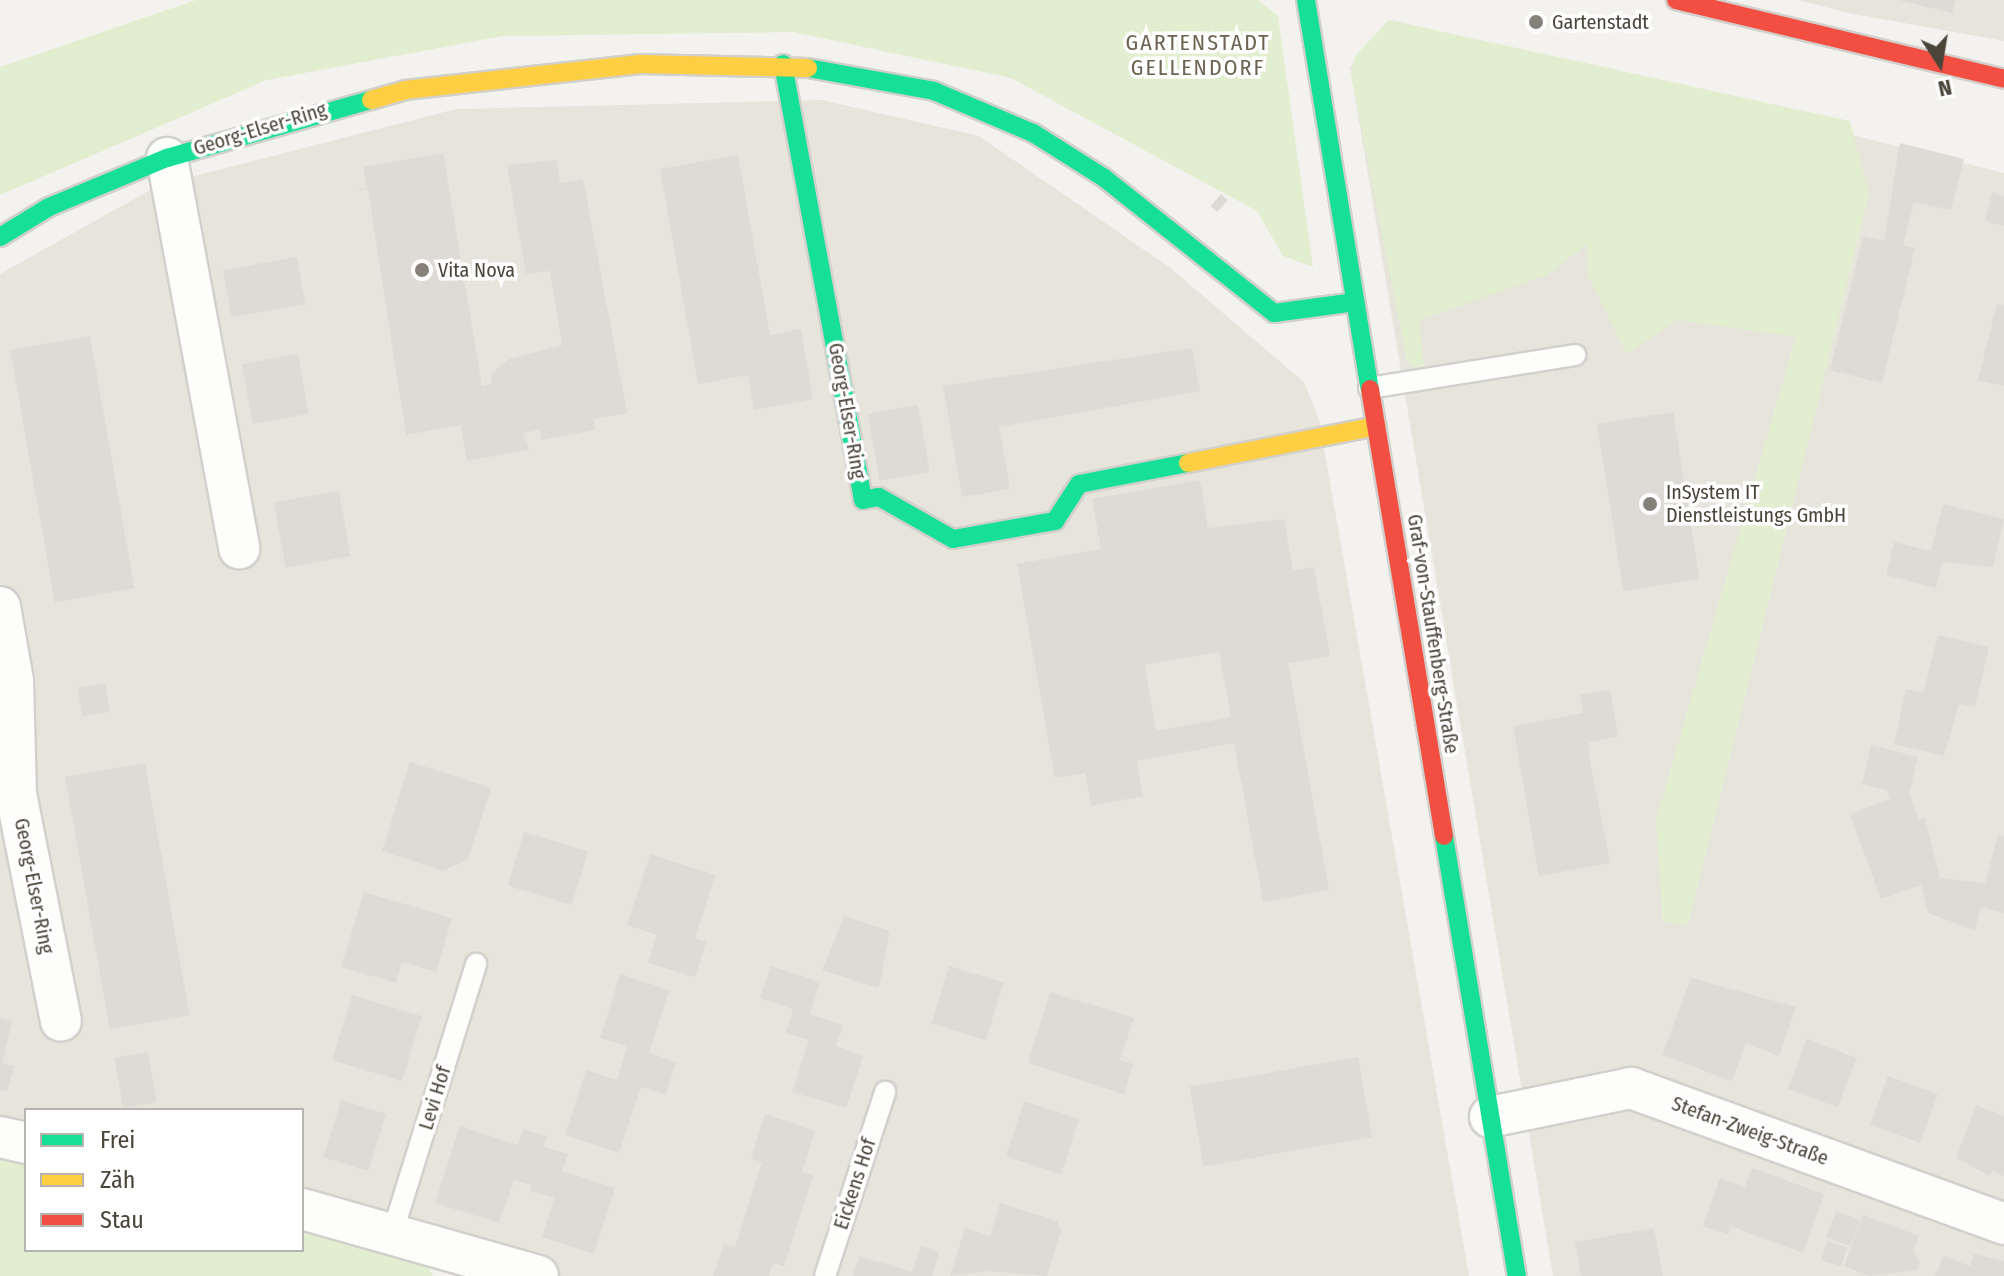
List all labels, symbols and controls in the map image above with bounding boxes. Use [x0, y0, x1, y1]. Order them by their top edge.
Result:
place label: Gartenstadt [1552, 10, 1649, 34]
marker: Gartenstadt [1527, 13, 1545, 31]
north arrow [1900, 24, 1980, 104]
district label: GARTENSTADT GELLENDORF [1126, 29, 1270, 80]
text: N [1936, 73, 1954, 103]
street label: Georg-Elser-Ring [191, 97, 329, 161]
place label: Vita Nova [438, 258, 515, 282]
marker: Vita Nova [413, 261, 431, 279]
street label: Georg-Elser-Ring [823, 341, 871, 481]
place label: InSystem IT Dienstleistungs GmbH [1666, 480, 1846, 527]
marker: InSystem IT Dienstleistungs GmbH [1641, 495, 1659, 513]
street label: Graf-von-Stauffenberg-Straße [1402, 513, 1464, 755]
street label: Georg-Elser-Ring [9, 816, 59, 956]
street label: Levi Hof [414, 1063, 456, 1133]
street label: Stefan-Zweig-Straße [1668, 1091, 1832, 1171]
legend [24, 1108, 304, 1252]
text: Frei [100, 1126, 135, 1154]
street label: Eickens Hof [829, 1135, 881, 1233]
text: Zäh [100, 1166, 135, 1194]
text: Stau [100, 1206, 144, 1234]

